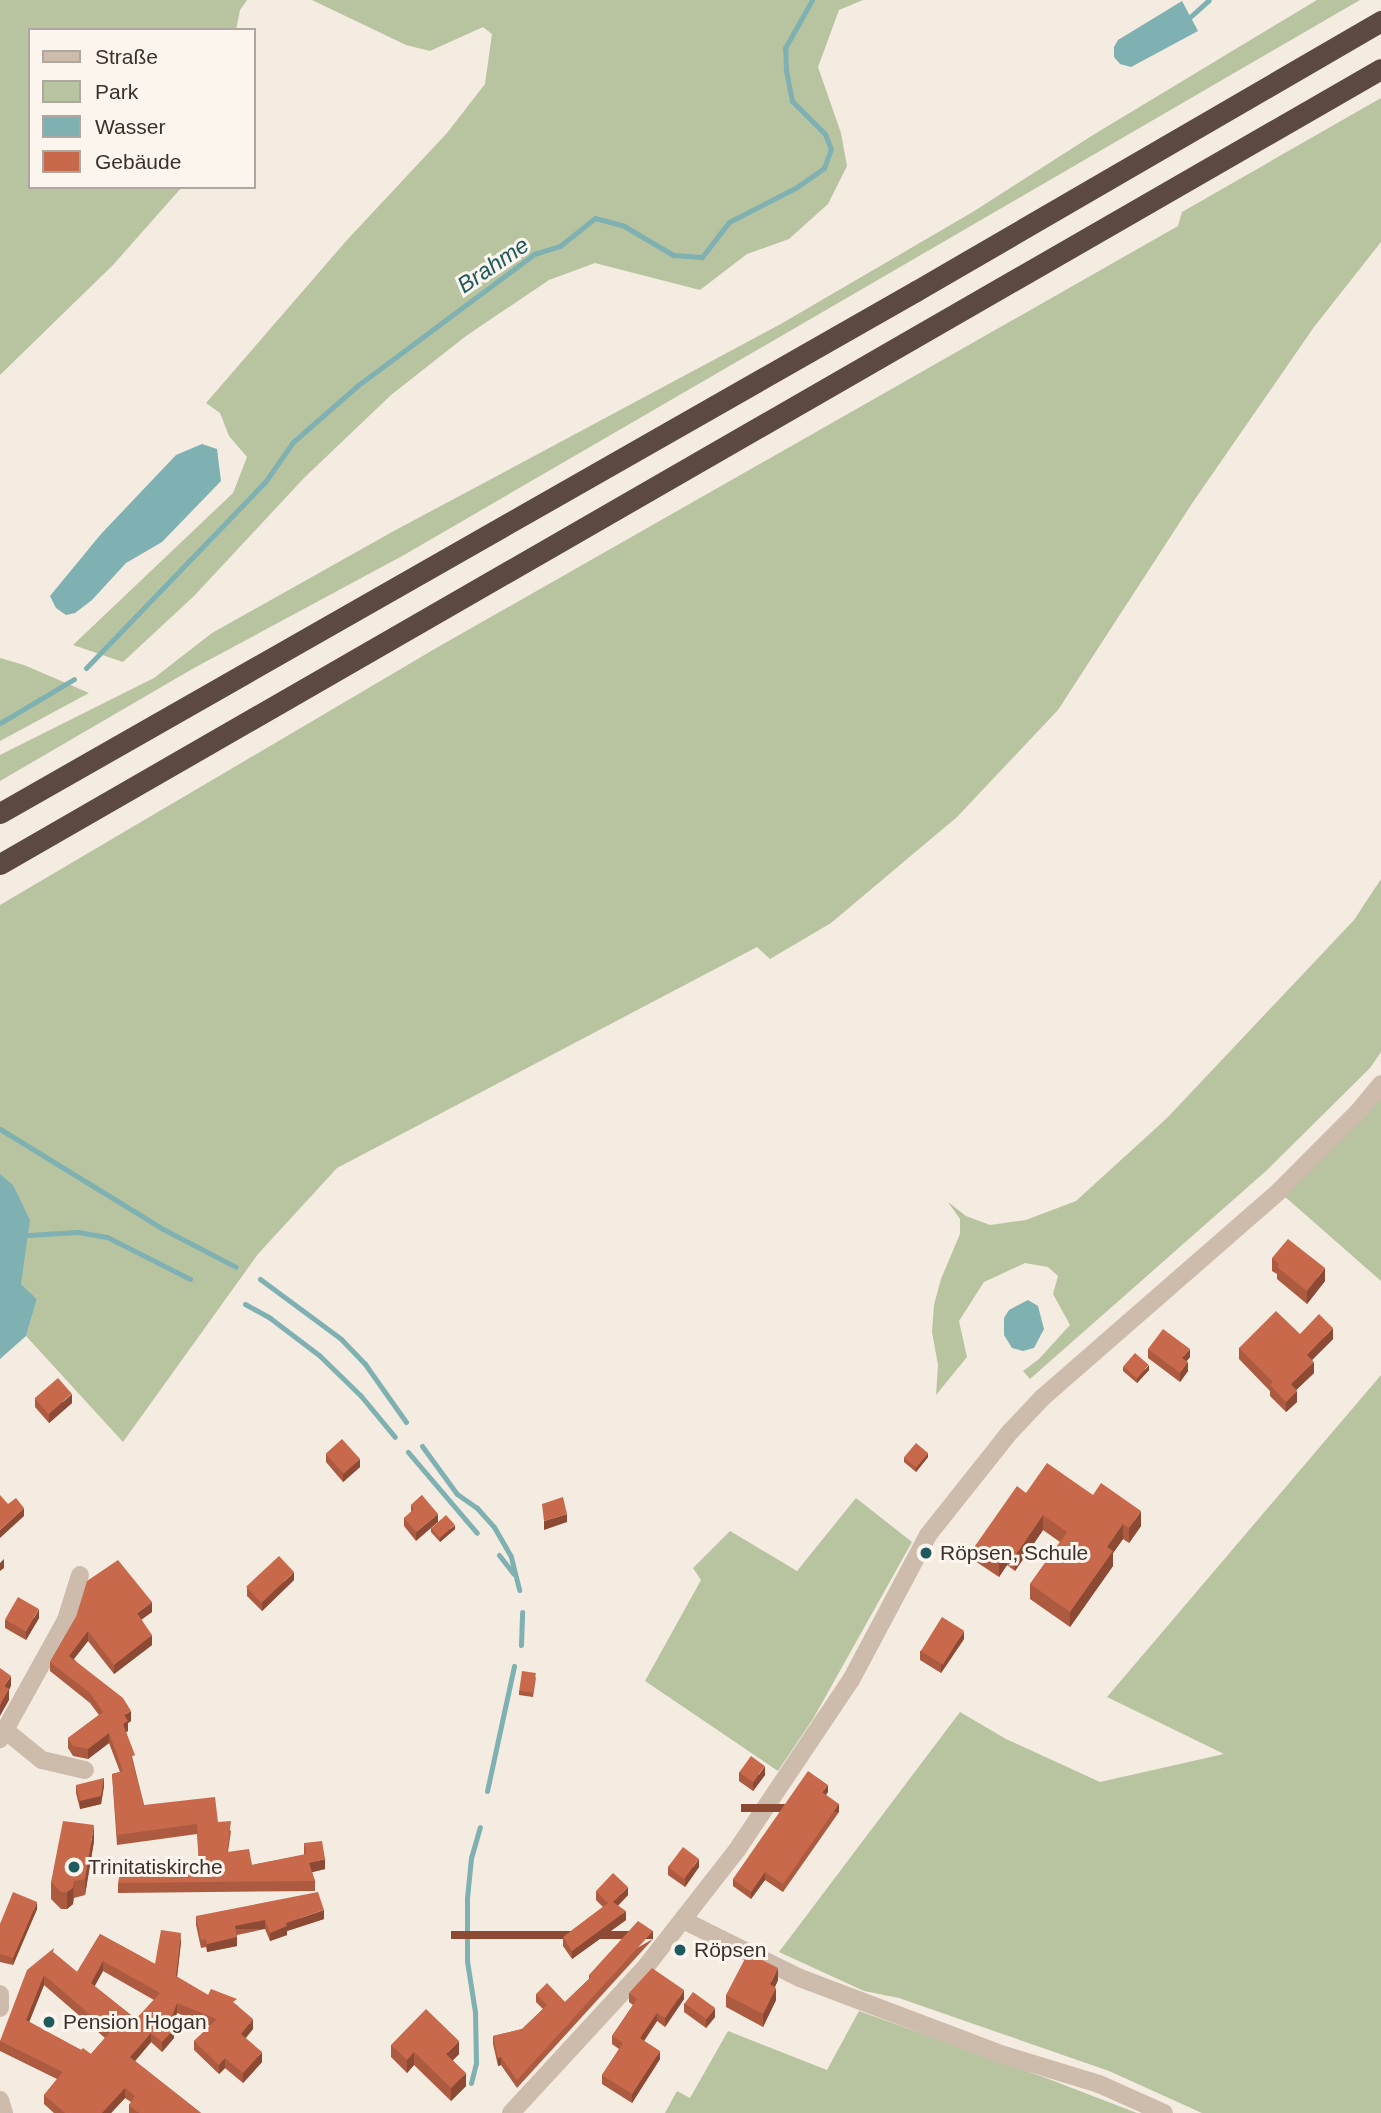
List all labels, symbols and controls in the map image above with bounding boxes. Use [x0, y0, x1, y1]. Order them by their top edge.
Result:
legend [28, 28, 256, 189]
text: Straße [95, 45, 158, 68]
text: Park [95, 80, 138, 103]
text: Wasser [95, 115, 165, 138]
text: Gebäude [95, 150, 181, 173]
water label: Brahme [452, 231, 534, 299]
place label: Röpsen, Schule [940, 1540, 1088, 1566]
marker: Röpsen, Schule [918, 1545, 934, 1561]
place label: Trinitatiskirche [88, 1854, 223, 1880]
marker: Trinitatiskirche [66, 1859, 82, 1875]
place label: Röpsen [694, 1937, 766, 1963]
marker: Röpsen [672, 1942, 688, 1958]
place label: Pension Hogan [63, 2009, 207, 2035]
marker: Pension Hogan [41, 2014, 57, 2030]

